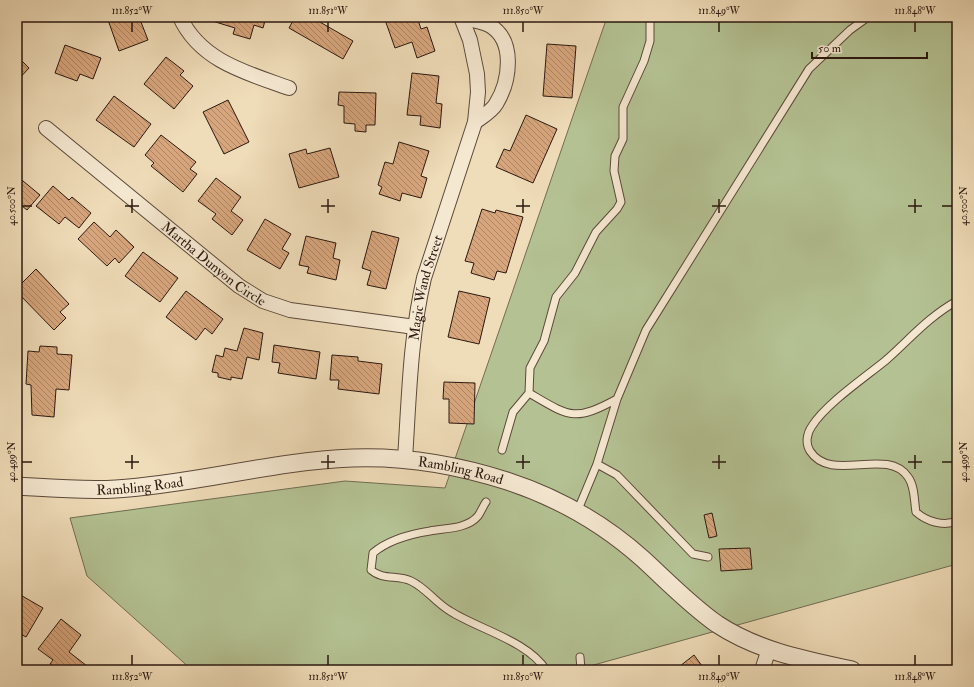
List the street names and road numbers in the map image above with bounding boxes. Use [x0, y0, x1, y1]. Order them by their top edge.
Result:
street label: Martha Dunyon Circle [158, 218, 269, 310]
street label: Magic Wand Street [406, 233, 447, 341]
street label: Rambling Road [417, 453, 505, 488]
street label: Rambling Road [96, 473, 184, 499]

